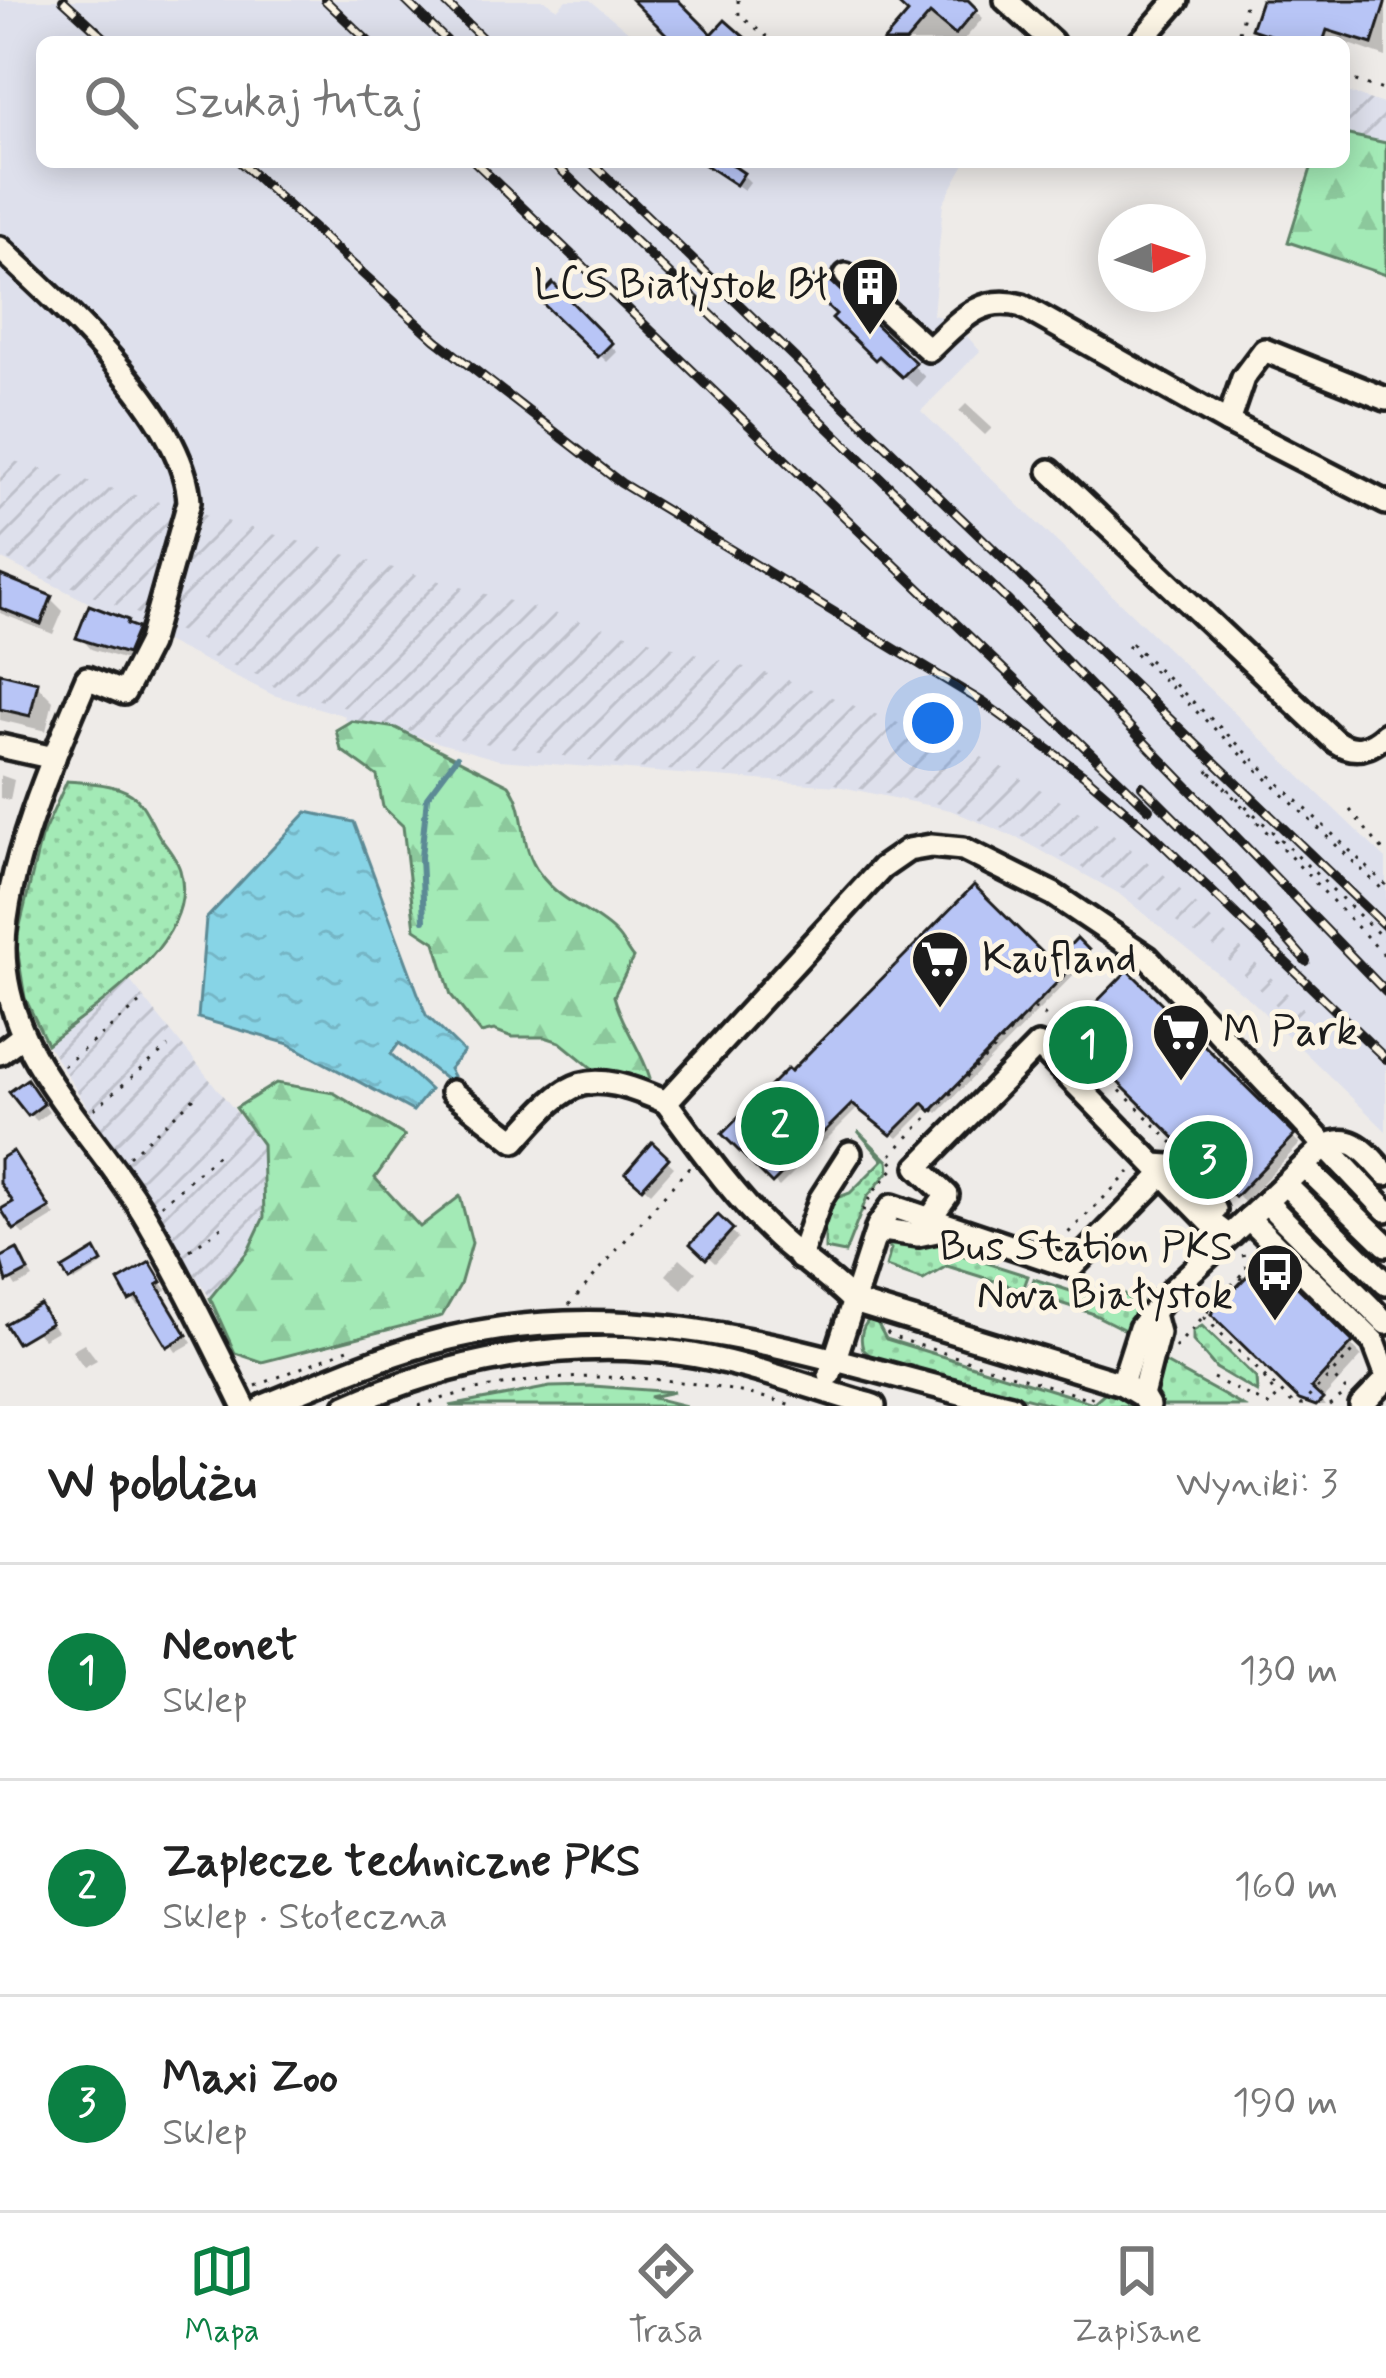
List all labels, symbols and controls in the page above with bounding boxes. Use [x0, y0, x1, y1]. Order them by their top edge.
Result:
search box [36, 36, 1350, 168]
icon: search [78, 69, 144, 135]
text: Szukaj tutaj [174, 73, 423, 132]
north arrow [1098, 204, 1206, 312]
building icon: LCS Białystok Bł [839, 255, 901, 337]
place label: LCS Białystok Bł [534, 259, 829, 314]
your location [903, 693, 963, 753]
supermarket icon: Kaufland [909, 928, 971, 1010]
place label: Kaufland [982, 932, 1137, 987]
pin: 1 [1049, 1000, 1127, 1090]
supermarket icon: M Park [1150, 1001, 1212, 1083]
place label: M Park [1223, 1005, 1358, 1060]
pin: 2 [741, 1081, 819, 1171]
pin: 3 [1169, 1115, 1247, 1205]
place label: Bus Station PKS Nova Białystok [939, 1221, 1233, 1324]
bus stop icon: Bus Station PKS Nova Białystok [1244, 1241, 1306, 1323]
text: W pobliżu [48, 1451, 256, 1517]
text: Wyniki: 3 [1176, 1459, 1338, 1510]
text: Neonet [162, 1617, 297, 1676]
text: 1 [78, 1646, 96, 1697]
text: 130 m [1239, 1646, 1338, 1697]
text: Sklep [162, 1676, 248, 1727]
text: Zaplecze techniczne PKS [162, 1833, 641, 1892]
text: 2 [77, 1862, 97, 1913]
text: 160 m [1234, 1862, 1338, 1913]
text: Sklep · Stołeczna [162, 1892, 448, 1943]
text: Maxi Zoo [162, 2049, 338, 2108]
text: 3 [78, 2078, 96, 2129]
text: 190 m [1232, 2078, 1338, 2129]
text: Sklep [162, 2108, 248, 2159]
tab: Mapa [184, 2238, 260, 2354]
tab: Trasa [629, 2238, 703, 2354]
tab: Zapisane [1072, 2238, 1202, 2354]

